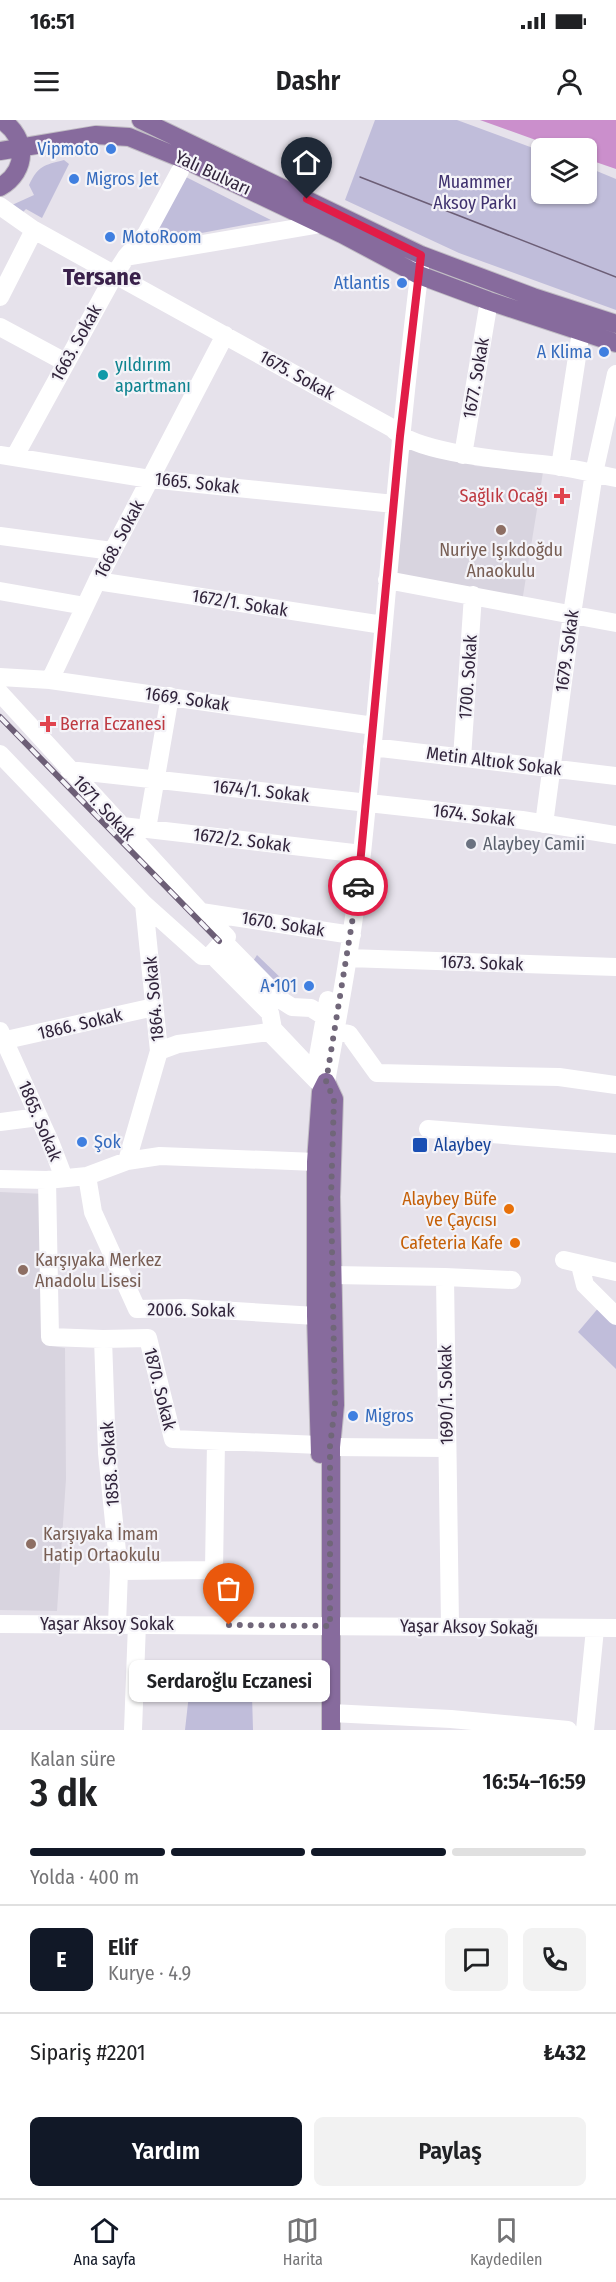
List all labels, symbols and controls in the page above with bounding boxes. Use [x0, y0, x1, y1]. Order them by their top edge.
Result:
text: 16:51 [30, 8, 75, 35]
icon: menu [30, 65, 63, 98]
text: Dashr [276, 65, 340, 97]
icon: person [553, 65, 586, 98]
pin [281, 137, 332, 199]
place label: Vipmoto [37, 138, 99, 160]
map controls [531, 138, 597, 204]
button: layers [531, 138, 597, 204]
marker: Vipmoto [104, 142, 118, 156]
street label: Yalı Bulvarı [172, 146, 254, 200]
icon: home [290, 146, 323, 179]
place label: Migros Jet [86, 168, 159, 190]
park label: Muammer Aksoy Parkı [433, 171, 517, 214]
marker: Migros Jet [67, 172, 81, 186]
place label: MotoRoom [122, 226, 202, 248]
marker: MotoRoom [103, 230, 117, 244]
district label: Tersane [63, 263, 141, 291]
place label: Atlantis [334, 272, 390, 294]
marker: Atlantis [395, 276, 409, 290]
street label: 1663. Sokak [46, 300, 106, 385]
street label: 1677. Sokak [458, 335, 494, 420]
place label: A Klima [537, 341, 592, 363]
street label: 1675. Sokak [256, 345, 339, 405]
marker: A Klima [597, 345, 611, 359]
place label: yıldırım apartmanı [115, 354, 191, 397]
marker: yıldırım apartmanı [96, 368, 110, 382]
street label: 1665. Sokak [154, 468, 241, 498]
place label: Sağlık Ocağı [460, 485, 548, 507]
marker: Sağlık Ocağı [553, 487, 571, 505]
street label: 1668. Sokak [89, 495, 149, 582]
marker: Nuriye Işıkdoğdu Anaokulu [494, 523, 508, 537]
place label: Nuriye Işıkdoğdu Anaokulu [439, 539, 563, 582]
street label: 1672/1. Sokak [190, 585, 290, 622]
street label: 1679. Sokak [550, 608, 584, 694]
street label: 1700. Sokak [454, 633, 482, 720]
street label: 1669. Sokak [143, 682, 231, 716]
place label: Berra Eczanesi [60, 713, 166, 735]
marker: Berra Eczanesi [41, 717, 55, 731]
street label: Metin Altıok Sokak [425, 742, 564, 780]
street label: 1671. Sokak [68, 771, 140, 846]
street label: 1674/1. Sokak [212, 775, 311, 807]
street label: 1674. Sokak [432, 799, 517, 831]
street label: 1672/2. Sokak [192, 823, 293, 857]
place label: Alaybey Camii [483, 833, 585, 855]
marker: Alaybey Camii [464, 837, 478, 851]
courier [328, 856, 388, 916]
icon: car [342, 870, 375, 903]
street label: 1670. Sokak [240, 907, 327, 942]
street label: 1673. Sokak [440, 951, 524, 975]
street label: 1864. Sokak [139, 955, 169, 1043]
place label: A•101 [260, 975, 297, 997]
marker: A•101 [302, 979, 316, 993]
street label: 1866. Sokak [36, 1004, 125, 1044]
street label: 1865. Sokak [13, 1078, 67, 1165]
place label: Şok [94, 1131, 121, 1153]
place label: Alaybey [434, 1134, 491, 1156]
marker: Şok [75, 1135, 89, 1149]
marker: Alaybey [411, 1136, 429, 1154]
place label: Alaybey Büfe ve Çaycısı [402, 1188, 497, 1231]
marker: Alaybey Büfe ve Çaycısı [502, 1202, 516, 1216]
place label: Cafeteria Kafe [400, 1232, 503, 1254]
marker: Cafeteria Kafe [508, 1236, 522, 1250]
place label: Karşıyaka Merkez Anadolu Lisesi [35, 1249, 161, 1292]
marker: Karşıyaka Merkez Anadolu Lisesi [16, 1263, 30, 1277]
street label: 2006. Sokak [147, 1298, 235, 1322]
street label: 1690/1. Sokak [434, 1344, 458, 1445]
street label: 1870. Sokak [139, 1346, 181, 1433]
place label: Migros [365, 1405, 414, 1427]
marker: Migros [346, 1409, 360, 1423]
street label: 1858. Sokak [96, 1420, 124, 1507]
place label: Karşıyaka İmam Hatip Ortaokulu [43, 1523, 160, 1566]
marker: Karşıyaka İmam Hatip Ortaokulu [24, 1537, 38, 1551]
pin [203, 1563, 254, 1625]
icon: bag [212, 1572, 245, 1605]
street label: Yaşar Aksoy Sokak [40, 1613, 175, 1635]
street label: Yaşar Aksoy Sokağı [400, 1615, 538, 1639]
callout: Serdaroğlu Eczanesi [128, 1661, 330, 1703]
text: Serdaroğlu Eczanesi [147, 1669, 312, 1693]
text: Kalan süre [30, 1747, 116, 1771]
text: 16:54–16:59 [483, 1768, 586, 1795]
text: 3 dk [30, 1770, 97, 1816]
text: Yolda · 400 m [30, 1865, 139, 1889]
button: chat [445, 1928, 508, 1991]
button: phone [523, 1928, 586, 1991]
text: Elif [108, 1934, 137, 1961]
text: E [56, 1946, 67, 1973]
text: Kurye · 4.9 [108, 1961, 191, 1985]
text: Sipariş #2201 [30, 2039, 146, 2066]
text: ₺432 [543, 2039, 586, 2066]
button: Yardım [30, 2117, 302, 2186]
button: Paylaş [314, 2117, 586, 2186]
tab: Ana sayfa [73, 2214, 136, 2269]
tab: Harita [283, 2214, 323, 2269]
tab: Kaydedilen [470, 2214, 542, 2269]

